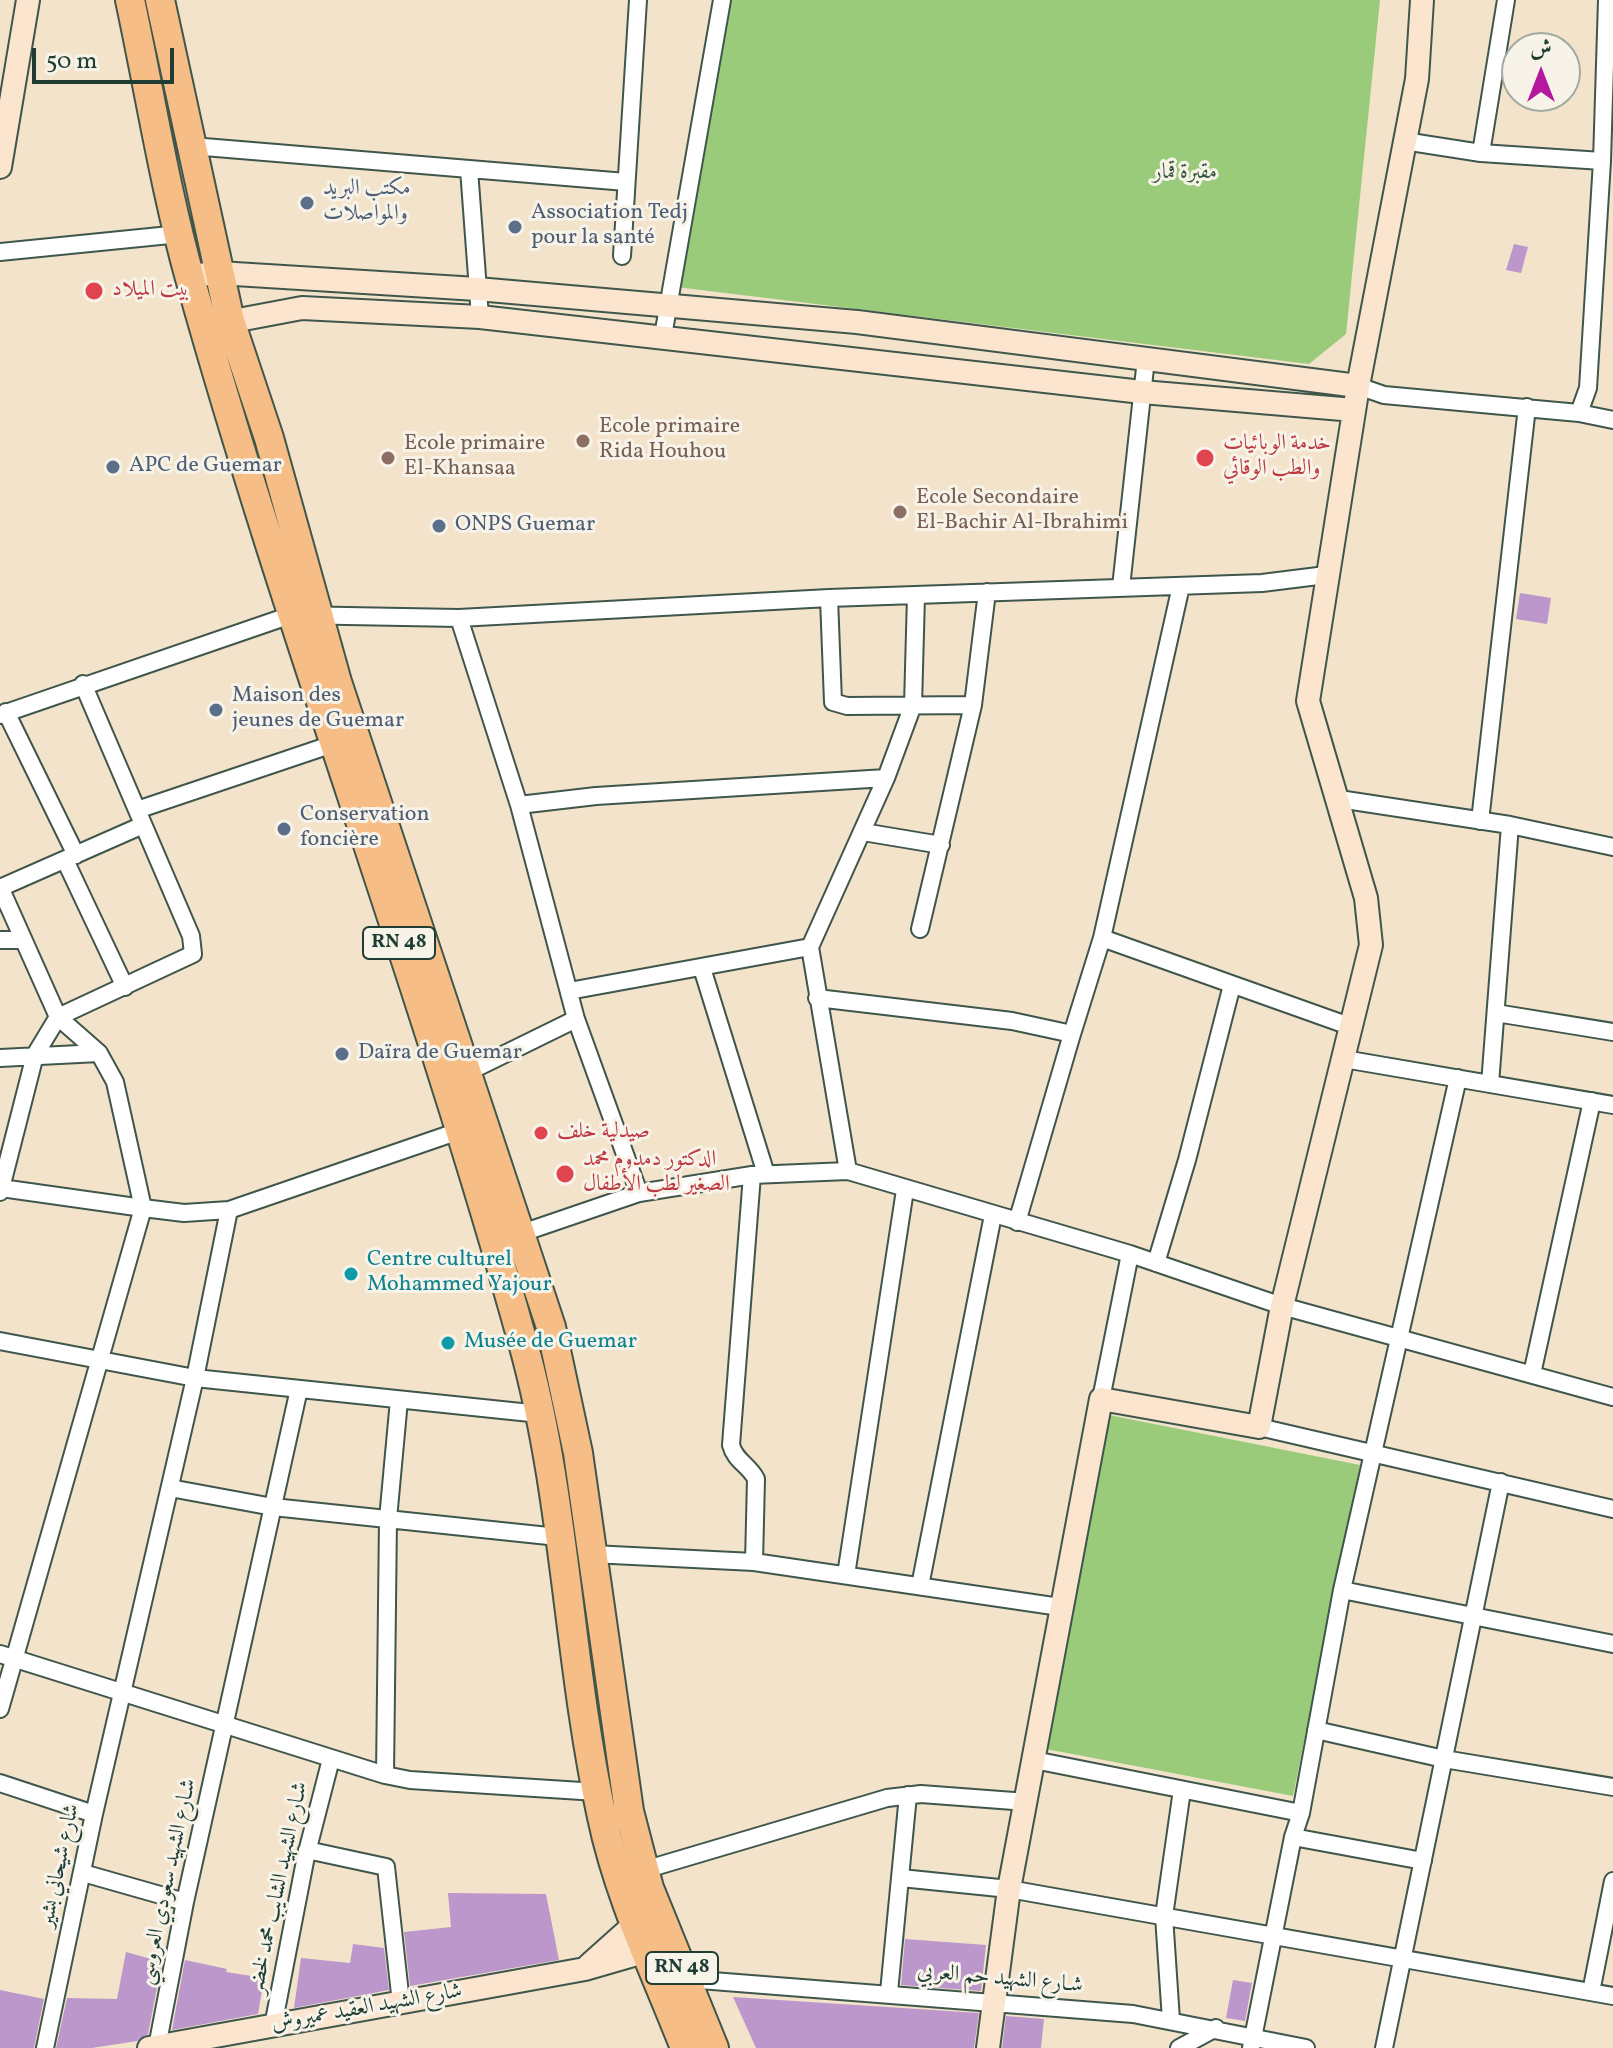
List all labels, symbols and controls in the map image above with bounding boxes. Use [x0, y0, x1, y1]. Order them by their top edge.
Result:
scale bar [36, 32, 178, 82]
north arrow [1501, 32, 1581, 112]
text: ش [1530, 34, 1552, 65]
text: 50 m [46, 45, 98, 79]
park label: مقبرة قمار [1153, 161, 1217, 187]
place label: مكتب البريد والمواصلات [323, 177, 411, 228]
marker: مكتب البريد والمواصلات [298, 194, 316, 212]
place label: Association Tedj pour la santé [531, 201, 688, 252]
marker: Association Tedj pour la santé [506, 218, 524, 236]
place label: بيت الميلاد [112, 278, 189, 304]
marker: بيت الميلاد [83, 280, 105, 302]
place label: Ecole primaire Rida Houhou [599, 415, 740, 466]
place label: Ecole primaire El-Khansaa [404, 432, 545, 484]
marker: Ecole primaire Rida Houhou [574, 432, 592, 450]
place label: خدمة الوبائيات والطب الوقائي [1223, 432, 1331, 484]
marker: خدمة الوبائيات والطب الوقائي [1194, 447, 1216, 469]
marker: Ecole primaire El-Khansaa [379, 449, 397, 467]
place label: APC de Guemar [129, 454, 282, 480]
marker: APC de Guemar [104, 458, 122, 476]
place label: Ecole Secondaire El-Bachir Al-Ibrahimi [916, 486, 1128, 538]
marker: Ecole Secondaire El-Bachir Al-Ibrahimi [891, 503, 909, 521]
place label: ONPS Guemar [455, 513, 595, 539]
marker: ONPS Guemar [430, 517, 448, 535]
place label: Maison des jeunes de Guemar [232, 684, 404, 736]
marker: Maison des jeunes de Guemar [207, 701, 225, 719]
place label: Conservation foncière [300, 803, 430, 854]
marker: Conservation foncière [275, 820, 293, 838]
road number: RN 48 [363, 927, 435, 959]
place label: Daïra de Guemar [358, 1041, 522, 1067]
marker: Daïra de Guemar [333, 1045, 351, 1063]
place label: صيدلية خلف [557, 1120, 650, 1146]
marker: صيدلية خلف [532, 1124, 550, 1142]
place label: الدكتور دمدوم محمد الصغير لطب الأطفال [583, 1148, 730, 1200]
marker: الدكتور دمدوم محمد الصغير لطب الأطفال [554, 1163, 576, 1185]
place label: Centre culturel Mohammed Yajour [367, 1248, 552, 1300]
marker: Centre culturel Mohammed Yajour [342, 1265, 360, 1283]
place label: Musée de Guemar [464, 1330, 637, 1356]
marker: Musée de Guemar [439, 1334, 457, 1352]
street label: شـارع الشهيد سعودي العروسي [134, 1777, 204, 1987]
street label: شـارع الشهيد الشايب محمد لخضر [245, 1780, 315, 1996]
street label: شارع شيحاني بشير [35, 1802, 87, 1930]
road number: RN 48 [646, 1952, 718, 1984]
street label: شـارع الشهيد حم العربي [916, 1960, 1084, 2000]
street label: شارع الشهيد العقيد عميروش [270, 1979, 464, 2039]

